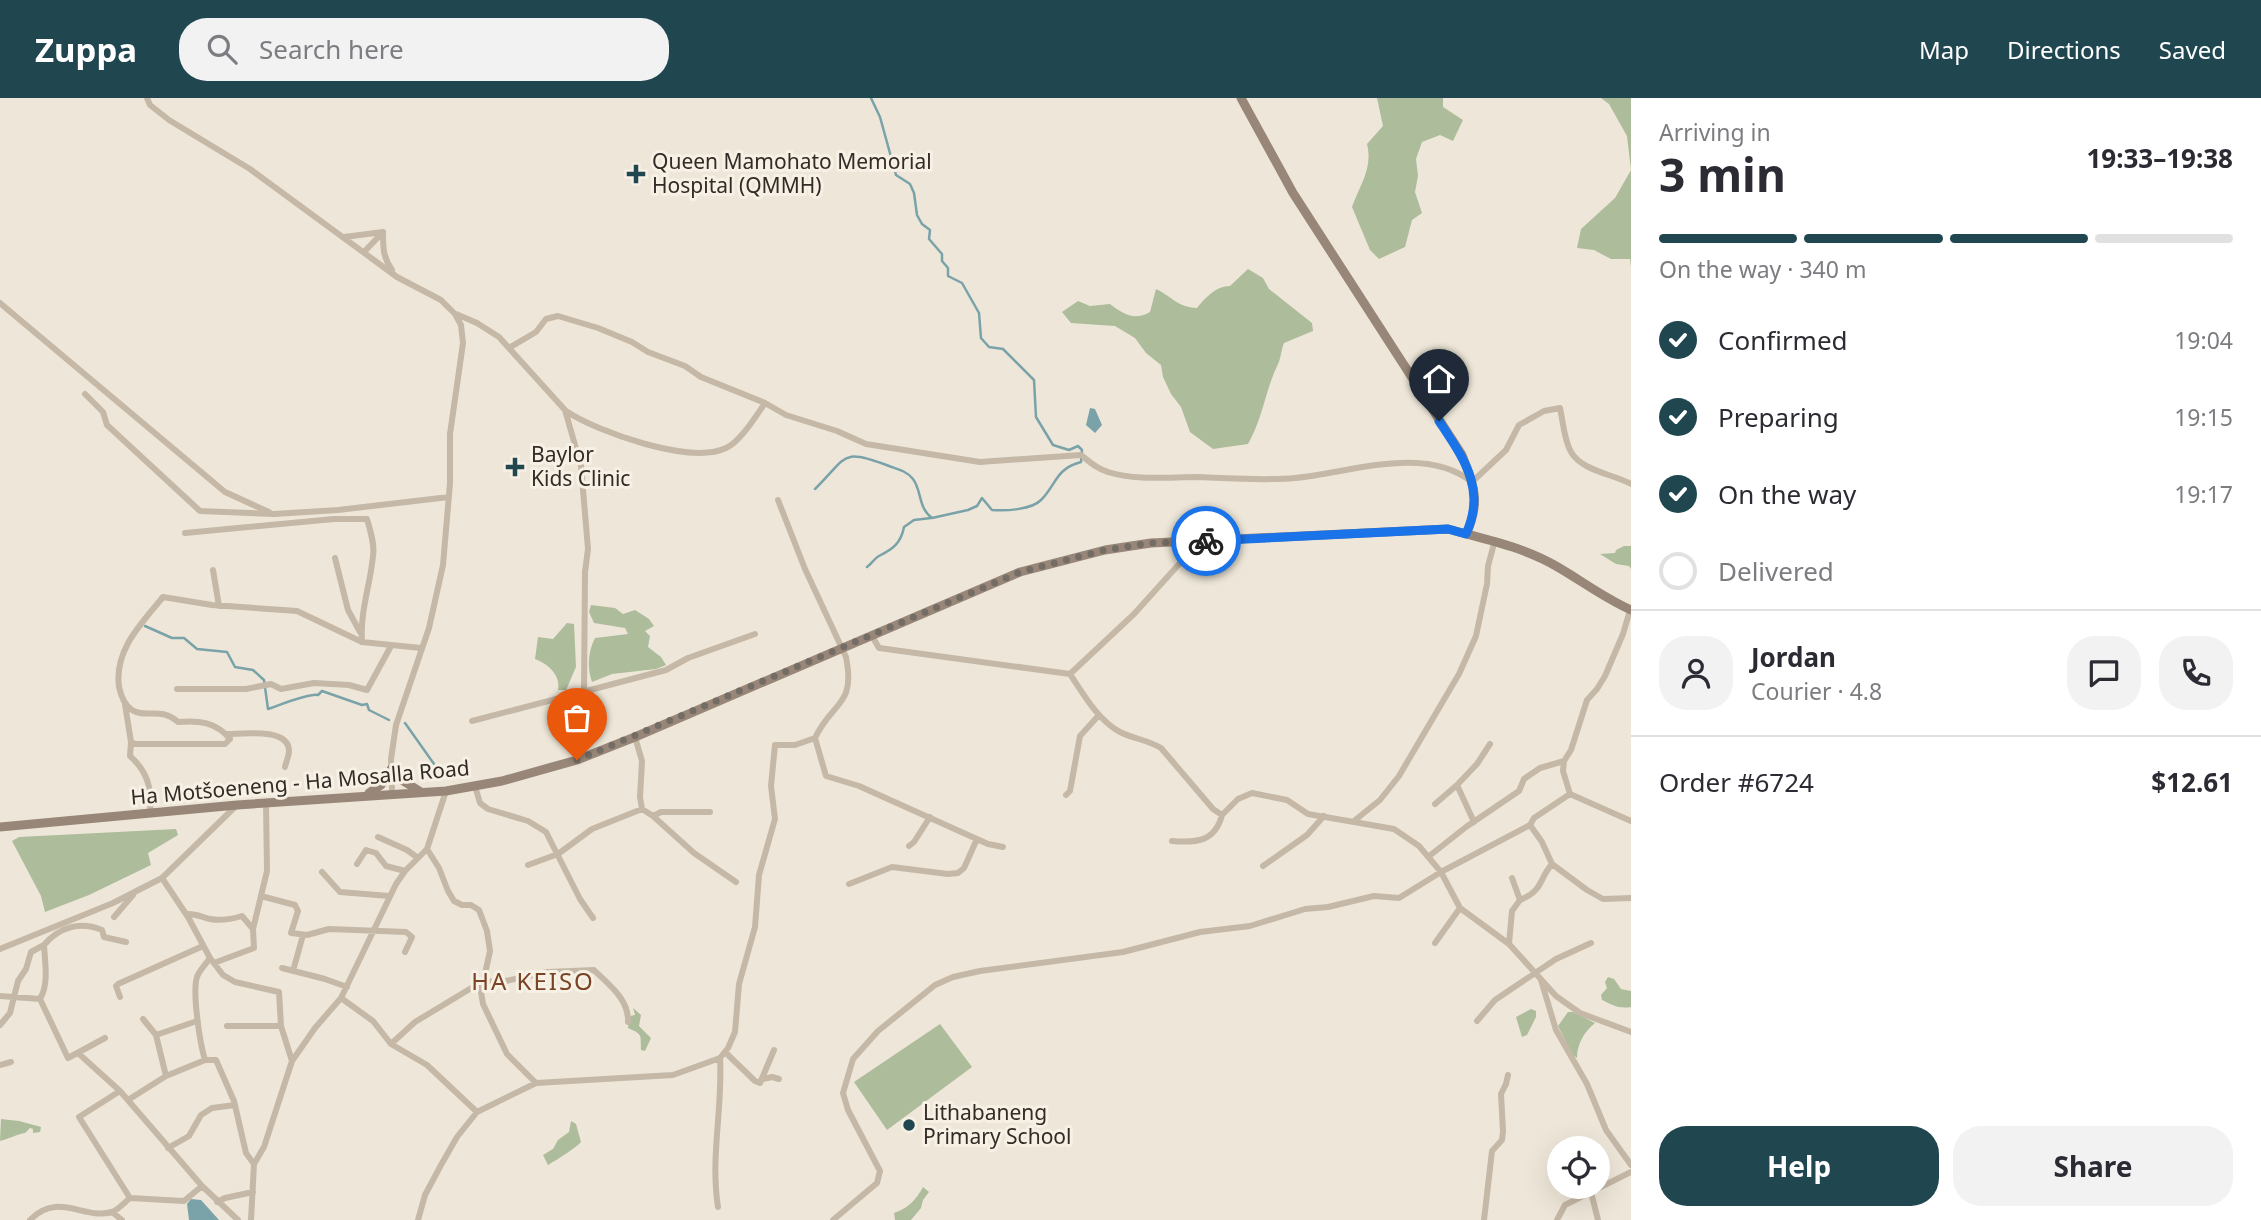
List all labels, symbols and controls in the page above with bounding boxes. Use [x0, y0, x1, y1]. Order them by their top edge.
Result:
search box [179, 18, 669, 81]
text: Zuppa [35, 27, 137, 72]
icon: search [203, 30, 241, 68]
text: Search here [259, 31, 404, 67]
text: Map [1919, 33, 1969, 66]
text: Directions [2007, 33, 2121, 66]
text: Saved [2159, 33, 2226, 66]
text: Arriving in [1659, 116, 1771, 148]
text: 19:33–19:38 [2086, 140, 2233, 176]
text: 3 min [1659, 143, 1786, 205]
place label: Queen Mamohato Memorial Hospital (QMMH) [652, 147, 932, 199]
marker: Queen Mamohato Memorial Hospital (QMMH) [626, 164, 646, 184]
text: On the way · 340 m [1659, 253, 1866, 285]
icon: check [1659, 321, 1697, 359]
text: Confirmed [1718, 322, 1848, 358]
text: 19:04 [2174, 324, 2233, 356]
pin [1409, 349, 1469, 421]
icon: home [1420, 360, 1458, 398]
icon: check [1659, 398, 1697, 436]
text: Preparing [1718, 399, 1839, 435]
text: 19:15 [2174, 401, 2233, 433]
place label: Baylor Kids Clinic [531, 440, 630, 492]
marker: Baylor Kids Clinic [505, 457, 525, 477]
icon: check [1659, 475, 1697, 513]
text: On the way [1718, 476, 1856, 512]
text: 19:17 [2174, 478, 2233, 510]
courier [1171, 506, 1241, 576]
icon: bike [1187, 522, 1225, 560]
text: Delivered [1718, 553, 1834, 589]
button: person [1659, 636, 1733, 710]
button: chat [2067, 636, 2141, 710]
button: phone [2159, 636, 2233, 710]
text: Jordan [1751, 639, 1836, 675]
text: Courier · 4.8 [1751, 675, 1882, 707]
pin [547, 688, 607, 760]
icon: bag [558, 699, 596, 737]
street label: Ha Motšoeneng - Ha Mosalla Road [129, 753, 471, 811]
text: Order #6724 [1659, 764, 1814, 800]
text: $12.61 [2151, 764, 2233, 800]
district label: HA KEISO [471, 964, 595, 997]
place label: Lithabaneng Primary School [923, 1098, 1071, 1150]
marker: Lithabaneng Primary School [901, 1117, 917, 1133]
button: Help [1659, 1126, 1939, 1206]
button: Share [1953, 1126, 2233, 1206]
map controls [1547, 1136, 1610, 1199]
button: locate [1547, 1136, 1610, 1199]

